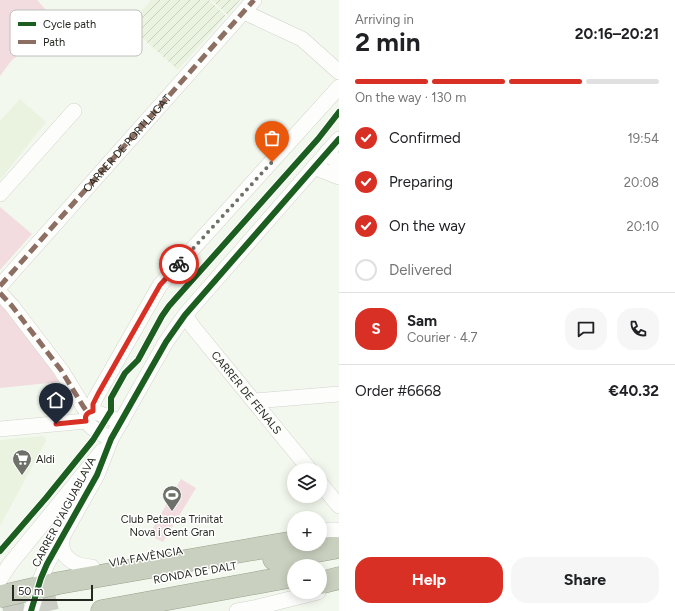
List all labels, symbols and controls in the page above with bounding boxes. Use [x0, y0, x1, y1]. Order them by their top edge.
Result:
legend [10, 10, 142, 56]
text: Arriving in [355, 12, 414, 27]
text: Cycle path [43, 18, 96, 31]
text: 20:16–20:21 [575, 25, 659, 43]
text: 2 min [355, 26, 421, 58]
text: Path [43, 36, 65, 49]
text: On the way · 130 m [355, 90, 466, 105]
street label: CARRER DE PORTLLIGAT [80, 92, 174, 195]
pin [255, 121, 289, 162]
icon: bag [261, 127, 283, 149]
icon: check [355, 127, 377, 149]
text: Confirmed [389, 129, 461, 147]
text: 19:54 [627, 131, 659, 146]
icon: check [355, 171, 377, 193]
text: Preparing [389, 173, 453, 191]
text: 20:08 [624, 175, 659, 190]
icon: check [355, 215, 377, 237]
text: On the way [389, 217, 466, 235]
text: 20:10 [626, 219, 659, 234]
courier [159, 244, 199, 284]
icon: bike [168, 253, 190, 275]
text: Delivered [389, 261, 452, 279]
button: chat [565, 308, 607, 350]
button: phone [617, 308, 659, 350]
text: Sam [407, 312, 437, 330]
text: S [371, 320, 381, 338]
text: Courier · 4.7 [407, 330, 478, 345]
street label: CARRER DE FENALS [209, 348, 284, 437]
text: Order #6668 [355, 382, 442, 400]
text: €40.32 [609, 382, 659, 400]
pin [39, 383, 73, 424]
icon: home [45, 389, 67, 411]
supermarket icon: Aldi [11, 448, 33, 476]
place label: Aldi [36, 453, 55, 466]
street label: CARRER D'AIGUABLAVA [29, 454, 99, 569]
map controls [287, 463, 327, 599]
button: layers [287, 463, 327, 503]
sports icon: Club Petanca Trinitat Nova i Gent Gran [161, 484, 183, 512]
button: + [287, 511, 327, 551]
place label: Club Petanca Trinitat Nova i Gent Gran [121, 513, 223, 539]
street label: VIA FAVÈNCIA [108, 543, 184, 570]
button: Help [355, 557, 503, 603]
button: Share [511, 557, 659, 603]
street label: RONDA DE DALT [152, 559, 238, 587]
button: − [287, 559, 327, 599]
scale bar [12, 583, 93, 602]
text: 50 m [18, 585, 43, 598]

